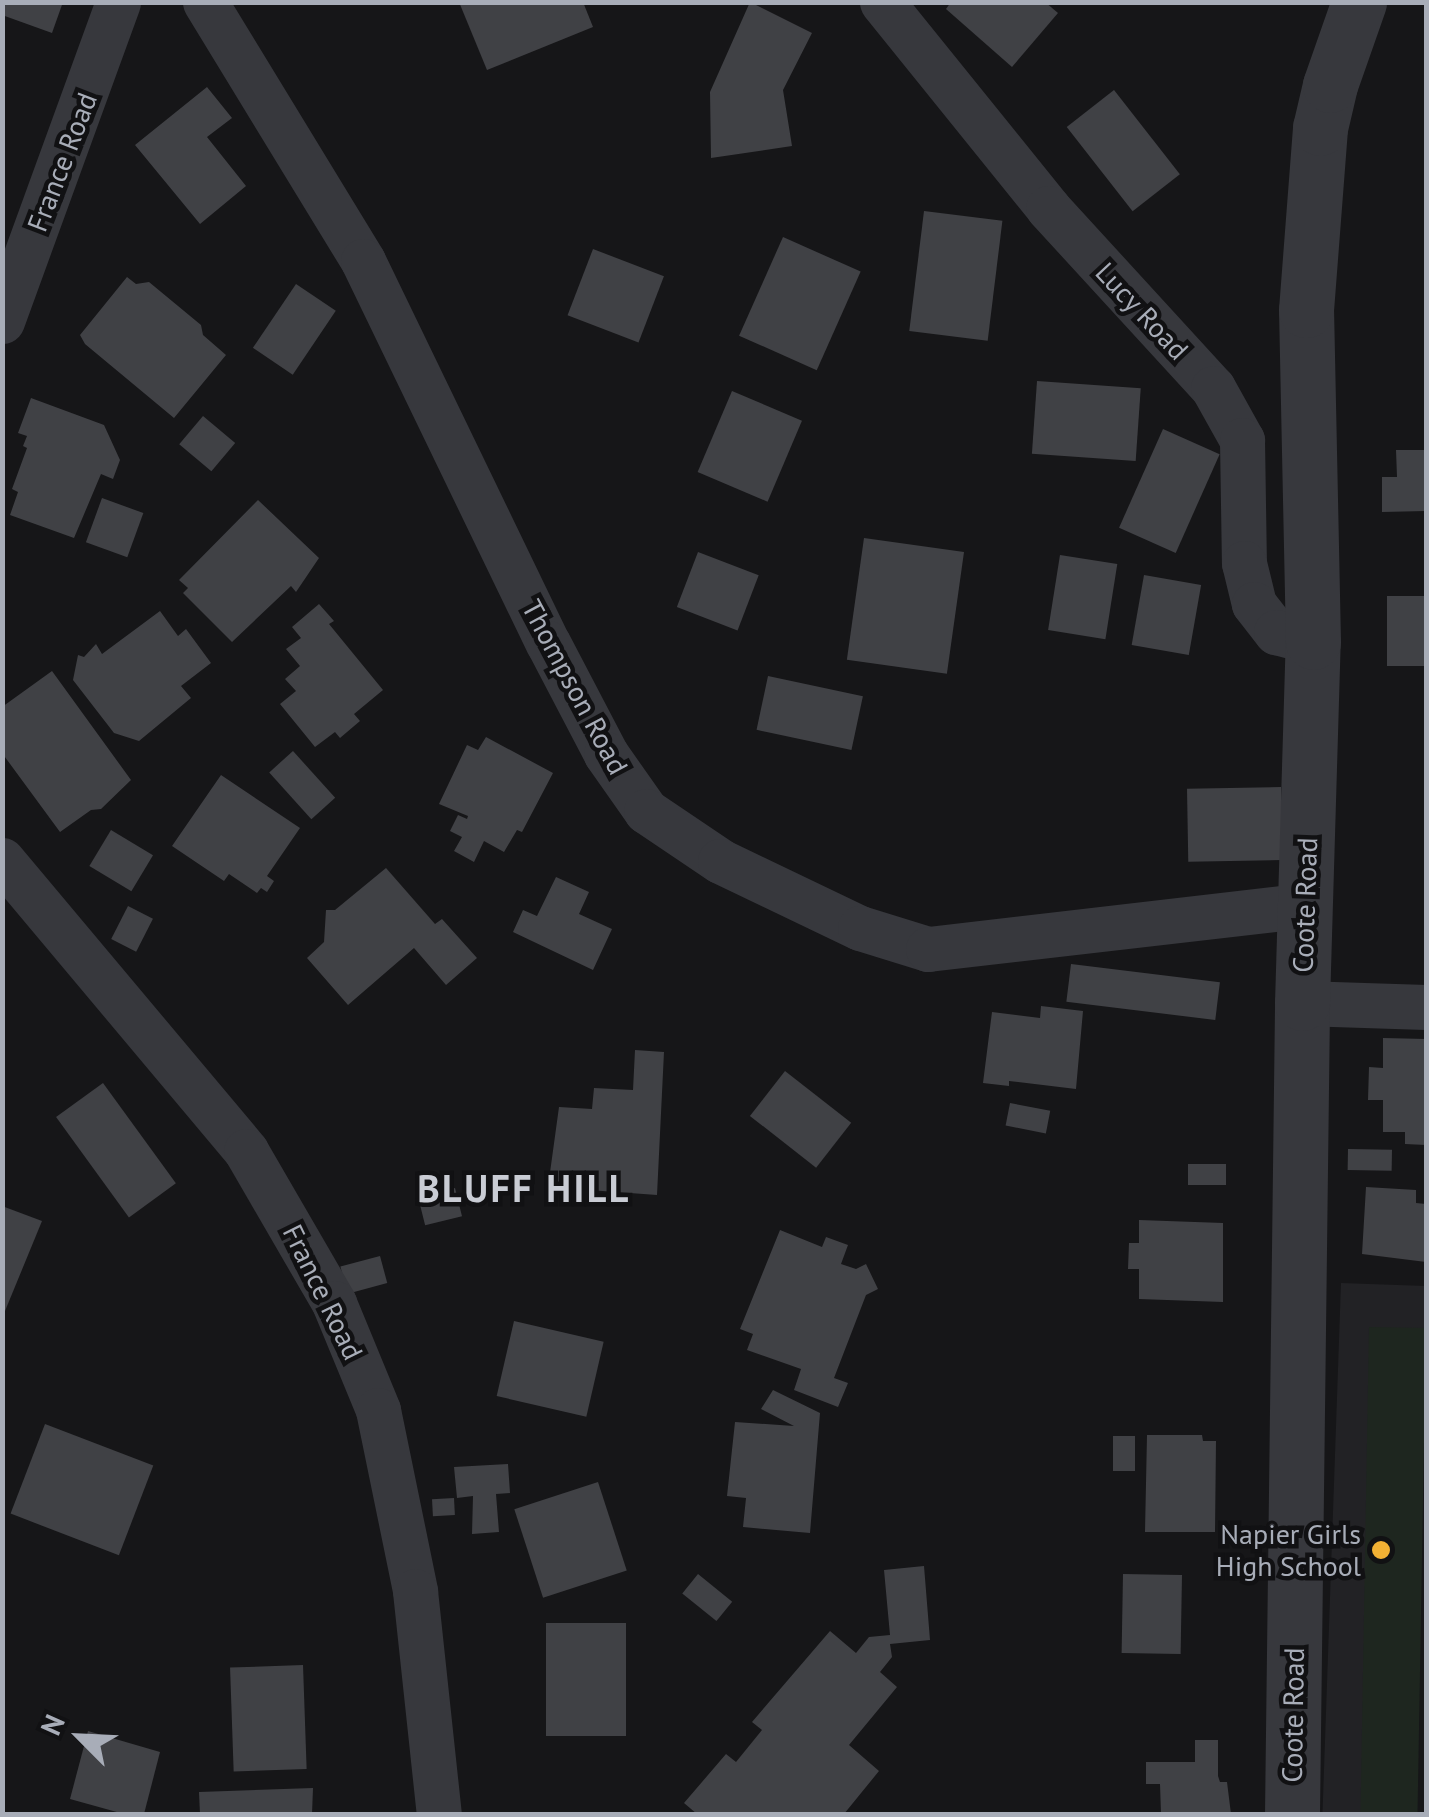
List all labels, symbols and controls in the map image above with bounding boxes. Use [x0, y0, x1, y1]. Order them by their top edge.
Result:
street label: France Road [20, 88, 104, 236]
street label: Lucy Road [1088, 255, 1196, 367]
street label: Thompson Road [515, 594, 635, 780]
street label: Coote Road [1286, 837, 1324, 973]
district label: BLUFF HILL [417, 1165, 631, 1211]
street label: France Road [276, 1219, 370, 1365]
place label: Napier Girls High School [1216, 1517, 1361, 1583]
marker: Napier Girls High School [1370, 1539, 1392, 1561]
street label: Coote Road [1275, 1647, 1311, 1783]
north arrow [30, 1687, 130, 1787]
text: N [31, 1709, 73, 1741]

